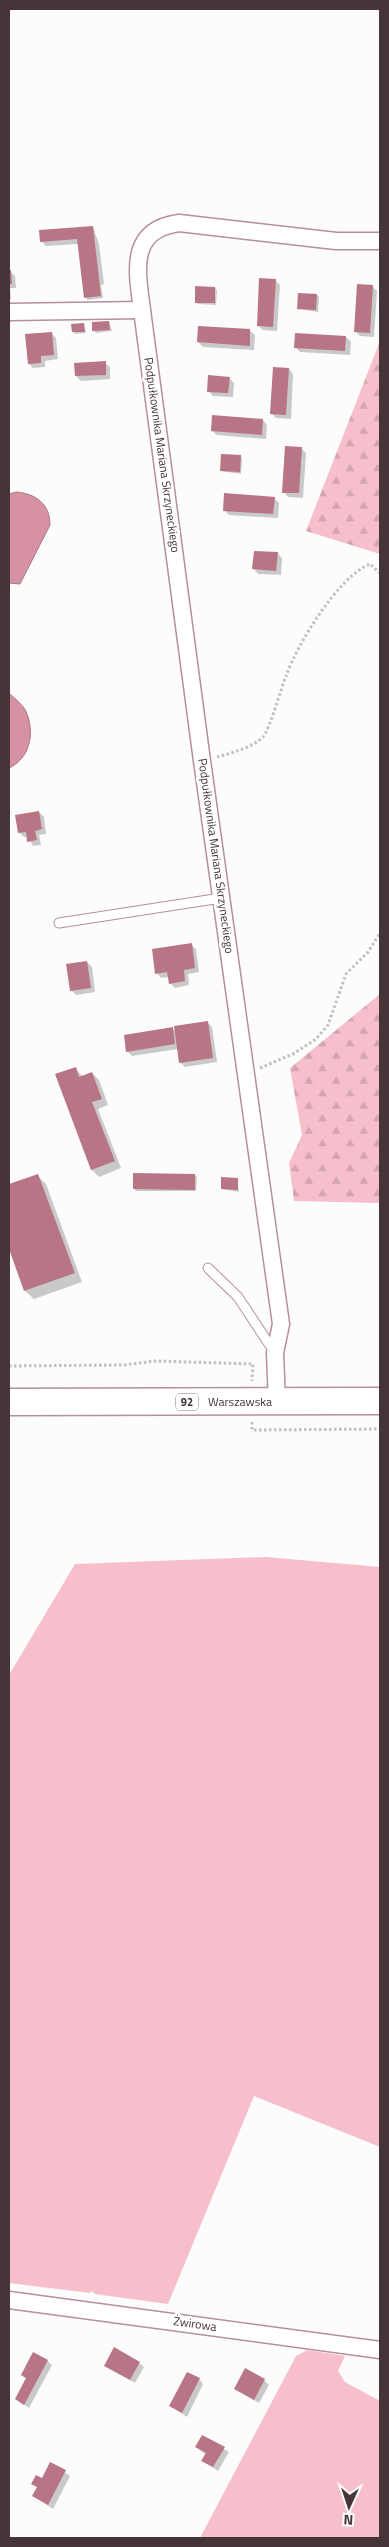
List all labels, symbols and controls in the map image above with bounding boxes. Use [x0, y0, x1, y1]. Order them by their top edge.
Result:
street label: Podpułkownika Mariana Skrzyneckiego [139, 356, 186, 554]
street label: Podpułkownika Mariana Skrzyneckiego [193, 757, 240, 955]
street label: Warszawska [208, 1392, 272, 1411]
road number: 92 [176, 1394, 198, 1410]
street label: Żwirowa [172, 2311, 218, 2336]
north arrow [324, 2482, 374, 2532]
text: N [343, 2510, 354, 2531]

